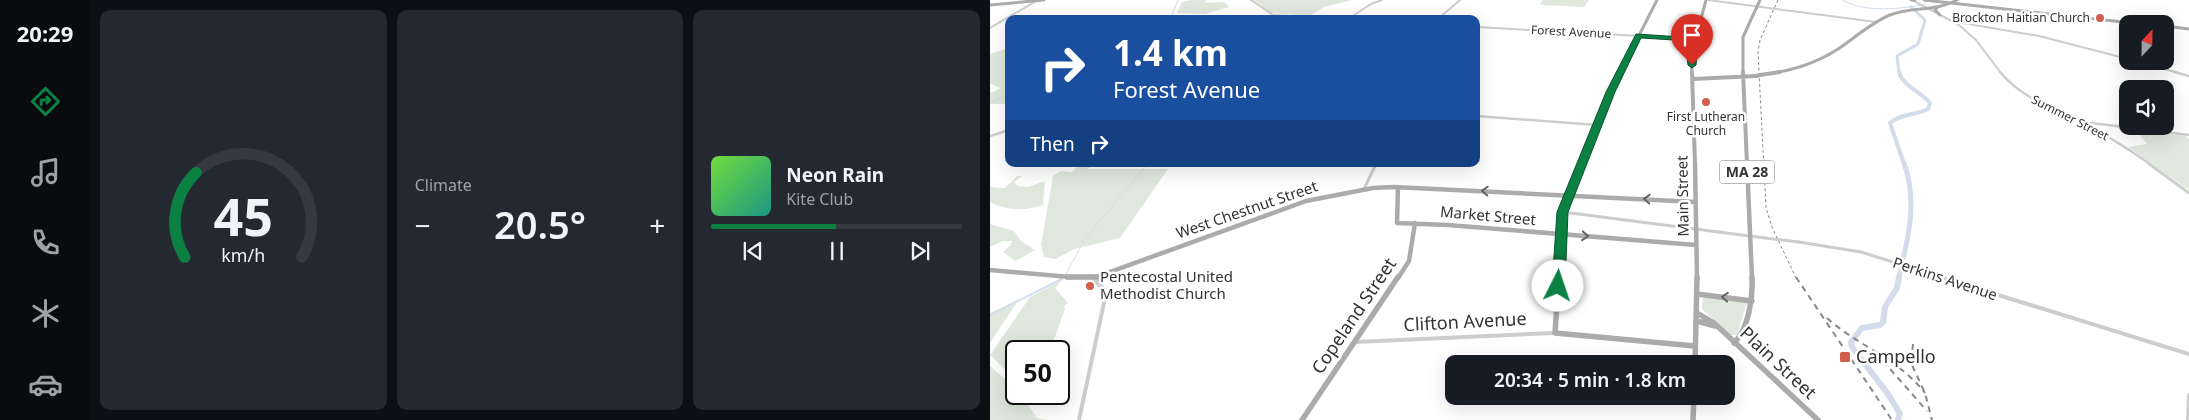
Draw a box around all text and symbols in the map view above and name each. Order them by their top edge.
place label: Brockton Haitian Church [1952,9,2090,26]
marker: Brockton Haitian Church [2094,12,2106,24]
pin [1671,14,1713,65]
north arrow [2119,15,2174,70]
map controls [2119,15,2174,135]
text: 20:29 [17,18,73,48]
street label: Forest Avenue [1530,21,1612,42]
icon: arrive [1678,21,1706,49]
text: 1.4 km [1113,29,1228,76]
icon: right [1030,35,1095,100]
text: Forest Avenue [1113,74,1260,104]
button: sound [2119,80,2174,135]
icon: directions [28,84,63,119]
street label: Summer Street [2029,91,2112,145]
marker: First Lutheran Church [1700,96,1712,108]
place label: First Lutheran Church [1667,108,1745,139]
icon: right [1085,130,1113,158]
text: Then [1030,131,1075,157]
icon: music [28,155,63,190]
street label: Main Street [1671,155,1693,237]
road number: MA 28 [1720,160,1774,183]
text: Neon Rain [786,162,884,188]
text: Climate [415,174,472,196]
street label: West Chestnut Street [1173,175,1321,243]
text: 45 [214,180,273,251]
one-way arrow [1480,186,1488,197]
text: Kite Club [786,188,853,210]
one-way arrow [1643,194,1651,205]
text: 20.5° [494,198,586,250]
street label: Market Street [1439,201,1537,229]
text: − [415,206,431,244]
text: + [649,206,665,244]
icon: phone [28,225,63,260]
one-way arrow [1582,230,1590,241]
icon: previous [739,237,767,265]
icon: pause [823,237,851,265]
icon: next [906,237,934,265]
text: km/h [221,243,265,267]
street label: Copeland Street [1305,252,1401,378]
street label: Perkins Avenue [1891,252,2000,304]
position arrow [1531,259,1583,311]
place label: Pentecostal United Methodist Church [1100,266,1233,303]
marker: Pentecostal United Methodist Church [1084,280,1096,292]
one-way arrow [1720,292,1728,303]
icon: climate [28,296,63,331]
street label: Clifton Avenue [1403,306,1527,336]
street label: Plain Street [1735,321,1822,404]
speed limit sign: 50 [1005,340,1070,405]
place label: Campello [1856,344,1936,368]
marker: Campello [1838,350,1852,364]
icon: car [28,367,63,402]
text: 20:34 · 5 min · 1.8 km [1494,367,1686,393]

